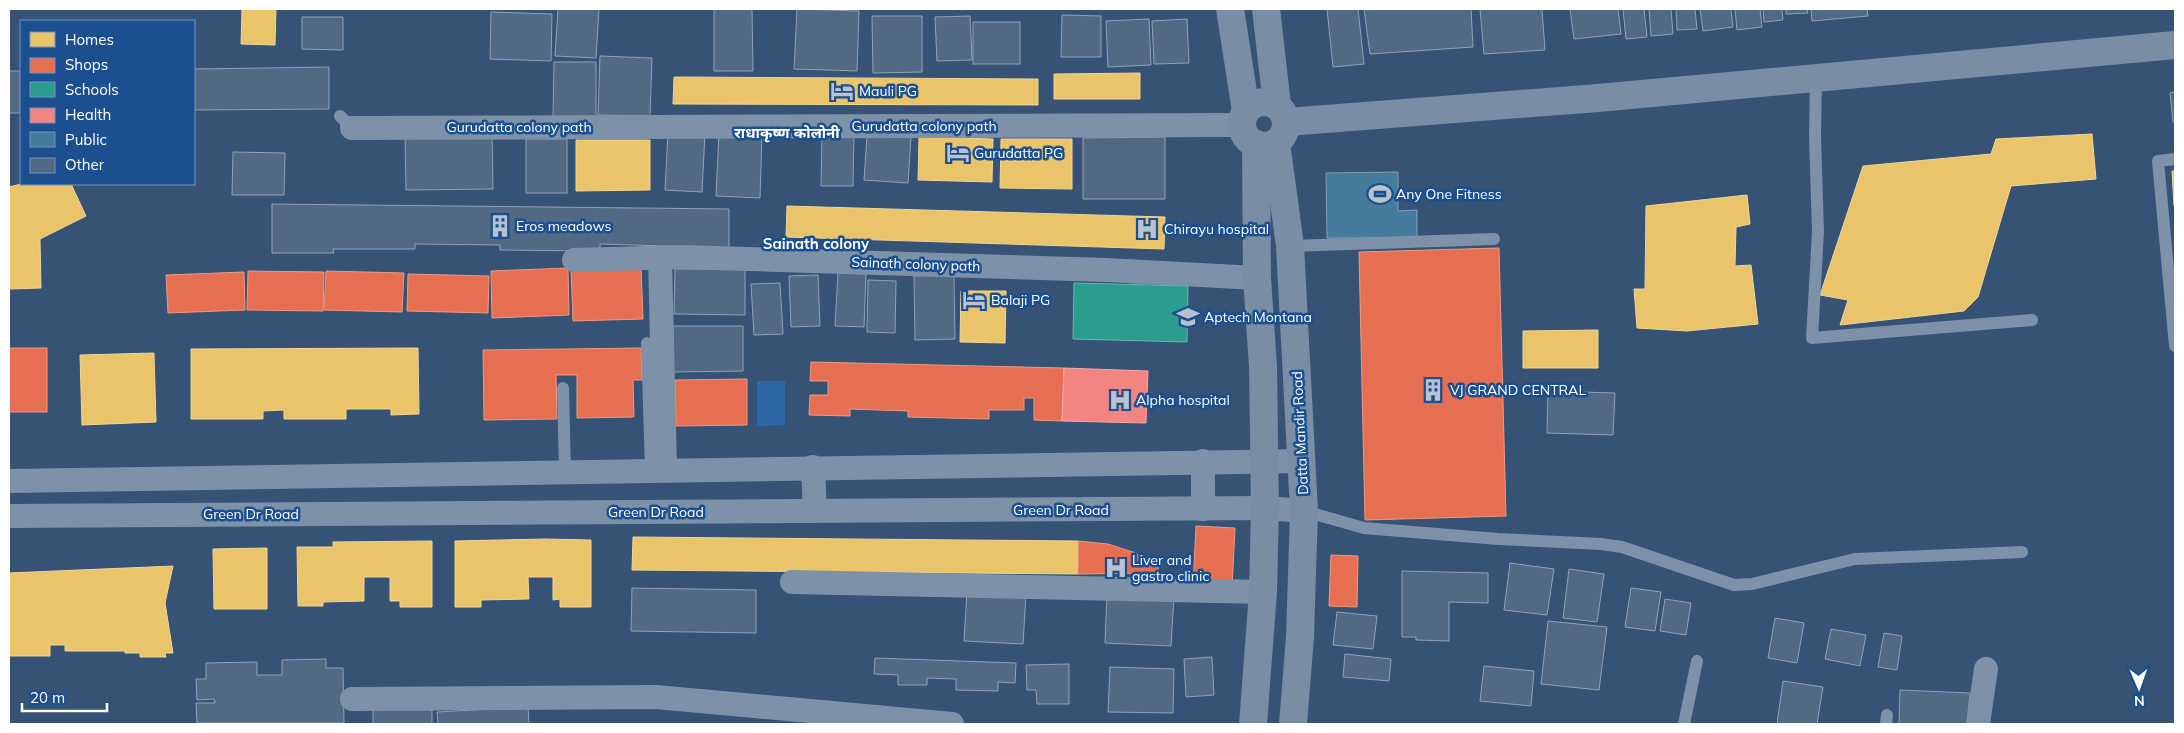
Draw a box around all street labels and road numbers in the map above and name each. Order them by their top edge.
street label: Gurudatta colony path [851,117,997,135]
street label: Gurudatta colony path [446,118,592,136]
street label: Sainath colony path [851,253,981,275]
street label: Datta Mandir Road [1288,371,1312,495]
street label: Green Dr Road [1013,501,1109,519]
street label: Green Dr Road [608,503,704,521]
street label: Green Dr Road [203,505,299,523]

